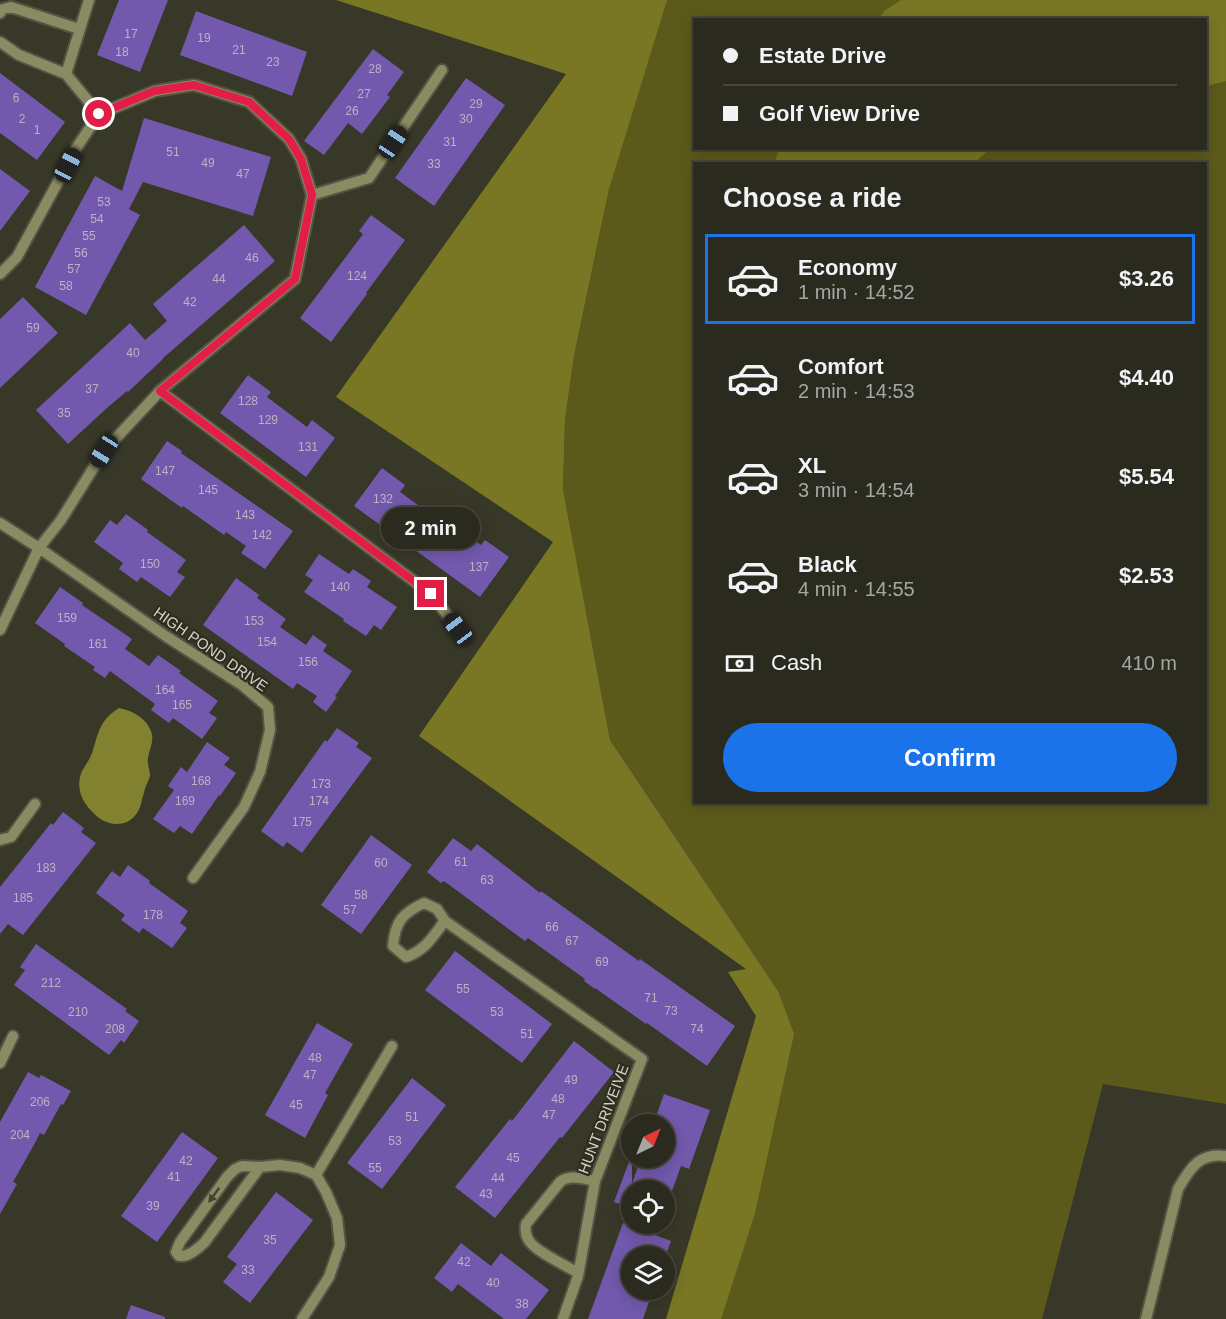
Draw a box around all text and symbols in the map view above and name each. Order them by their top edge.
house number: 17 [124,27,138,41]
house number: 19 [197,31,211,45]
house number: 21 [232,43,246,57]
text: Estate Drive [759,43,886,68]
house number: 18 [115,45,129,59]
house number: 23 [266,55,280,69]
house number: 28 [368,62,382,76]
house number: 27 [357,87,371,101]
house number: 6 [13,91,20,105]
house number: 29 [469,97,483,111]
route start [85,100,112,127]
text: Golf View Drive [759,101,920,126]
house number: 26 [345,104,359,118]
house number: 2 [19,112,26,126]
house number: 30 [459,112,473,126]
car [375,122,411,162]
house number: 1 [34,123,41,137]
house number: 31 [443,135,457,149]
car [52,145,84,185]
house number: 51 [166,145,180,159]
house number: 49 [201,156,215,170]
house number: 33 [427,157,441,171]
house number: 47 [236,167,250,181]
text: Choose a ride [723,183,902,213]
house number: 53 [97,195,111,209]
house number: 54 [90,212,104,226]
house number: 55 [82,229,96,243]
house number: 56 [74,246,88,260]
house number: 46 [245,251,259,265]
icon: car [726,252,780,306]
text: Economy [798,255,897,280]
house number: 57 [67,262,81,276]
text: $3.26 [1119,266,1174,291]
house number: 124 [347,269,367,283]
house number: 44 [212,272,226,286]
house number: 58 [59,279,73,293]
text: 1 min · 14:52 [798,281,915,303]
house number: 42 [183,295,197,309]
house number: 59 [26,321,40,335]
house number: 40 [126,346,140,360]
icon: car [726,351,780,405]
text: Comfort [798,354,884,379]
text: $4.40 [1119,365,1174,390]
text: 2 min · 14:53 [798,380,915,402]
house number: 37 [85,382,99,396]
house number: 128 [238,394,258,408]
house number: 35 [57,406,71,420]
house number: 129 [258,413,278,427]
car [87,431,121,471]
house number: 131 [298,440,318,454]
icon: car [726,450,780,504]
text: XL [798,453,826,478]
house number: 147 [155,464,175,478]
text: $5.54 [1119,464,1174,489]
text: 3 min · 14:54 [798,479,915,501]
house number: 145 [198,483,218,497]
house number: 132 [373,492,393,506]
callout: 2 min [382,507,480,549]
house number: 143 [235,508,255,522]
text: 2 min [404,517,457,539]
house number: 142 [252,528,272,542]
icon: car [726,549,780,603]
text: Black [798,552,857,577]
house number: 150 [140,557,160,571]
house number: 137 [469,560,489,574]
text: $2.53 [1119,563,1174,588]
text: 4 min · 14:55 [798,578,915,600]
house number: 140 [330,580,350,594]
route end [417,580,444,607]
street label: HIGH POND DRIVE [151,603,271,695]
car [440,609,476,649]
house number: 159 [57,611,77,625]
house number: 153 [244,614,264,628]
house number: 154 [257,635,277,649]
house number: 161 [88,637,108,651]
icon: cash [723,647,756,680]
text: Cash [771,650,822,675]
text: 410 m [1121,652,1177,674]
house number: 156 [298,655,318,669]
house number: 164 [155,683,175,697]
house number: 165 [172,698,192,712]
button: Confirm [723,723,1177,792]
house number: 168 [191,774,211,788]
house number: 173 [311,777,331,791]
house number: 169 [175,794,195,808]
house number: 174 [309,794,329,808]
house number: 175 [292,815,312,829]
house number: 61 [454,855,468,869]
house number: 60 [374,856,388,870]
house number: 183 [36,861,56,875]
house number: 63 [480,873,494,887]
house number: 58 [354,888,368,902]
house number: 185 [13,891,33,905]
house number: 57 [343,903,357,917]
house number: 178 [143,908,163,922]
house number: 66 [545,920,559,934]
house number: 67 [565,934,579,948]
house number: 69 [595,955,609,969]
house number: 212 [41,976,61,990]
house number: 55 [456,982,470,996]
house number: 71 [644,991,658,1005]
house number: 73 [664,1004,678,1018]
house number: 210 [68,1005,88,1019]
house number: 53 [490,1005,504,1019]
house number: 208 [105,1022,125,1036]
house number: 74 [690,1022,704,1036]
house number: 51 [520,1027,534,1041]
house number: 48 [308,1051,322,1065]
street label: HUNT DRIVEIVE [574,1062,632,1176]
house number: 47 [303,1068,317,1082]
house number: 49 [564,1073,578,1087]
house number: 48 [551,1092,565,1106]
house number: 206 [30,1095,50,1109]
house number: 45 [289,1098,303,1112]
house number: 47 [542,1108,556,1122]
house number: 51 [405,1110,419,1124]
north arrow [621,1114,675,1168]
map controls [621,1114,675,1300]
house number: 204 [10,1128,30,1142]
house number: 53 [388,1134,402,1148]
house number: 45 [506,1151,520,1165]
house number: 42 [179,1154,193,1168]
house number: 55 [368,1161,382,1175]
house number: 41 [167,1170,181,1184]
house number: 44 [491,1171,505,1185]
button: locate [621,1180,675,1234]
one-way arrow [208,1186,220,1202]
house number: 43 [479,1187,493,1201]
house number: 39 [146,1199,160,1213]
house number: 35 [263,1233,277,1247]
button: layers [621,1246,675,1300]
house number: 42 [457,1255,471,1269]
house number: 33 [241,1263,255,1277]
house number: 40 [486,1276,500,1290]
house number: 38 [515,1297,529,1311]

